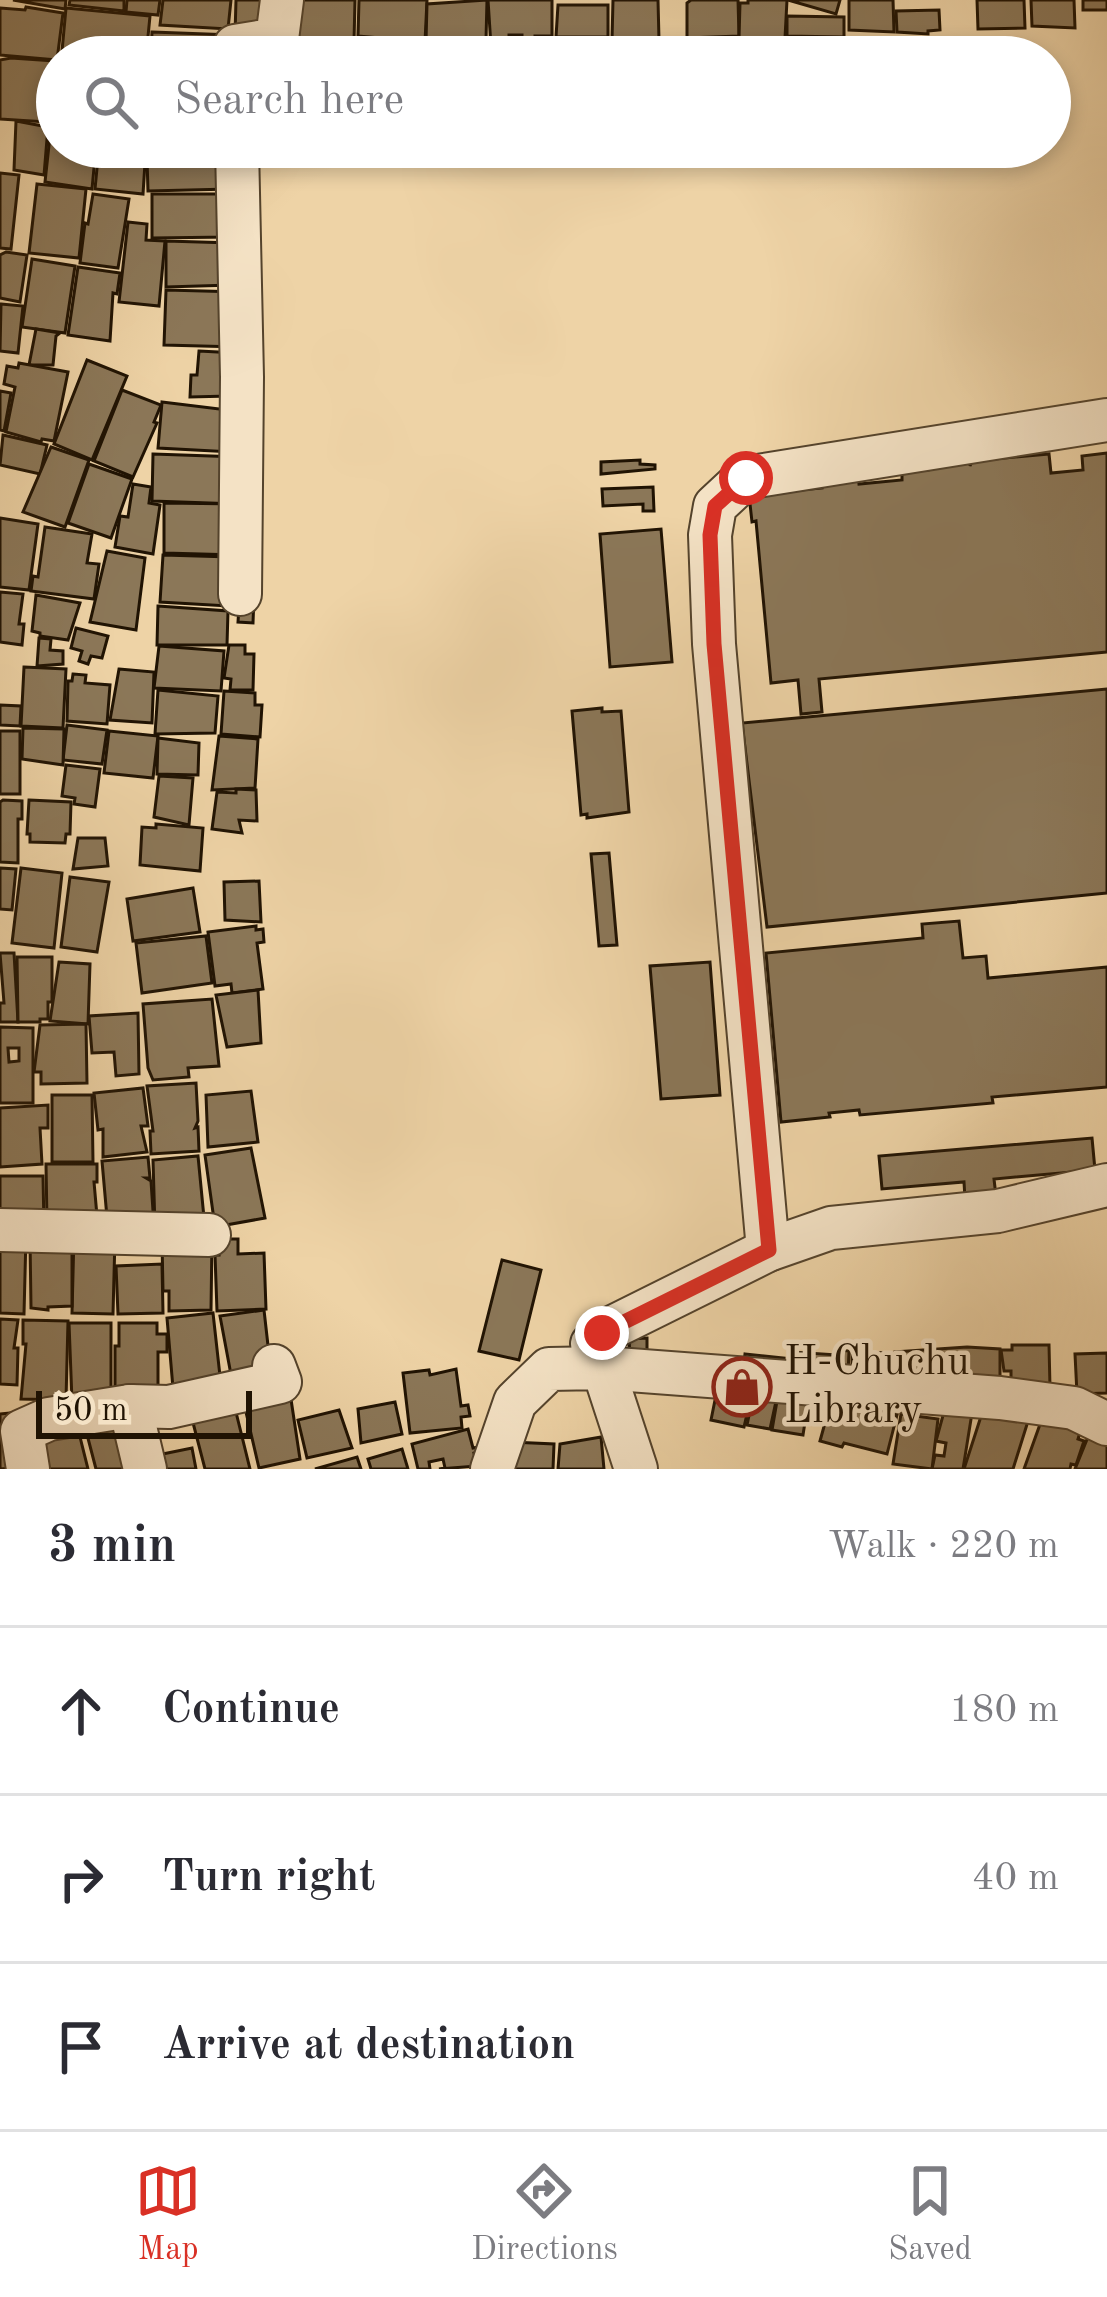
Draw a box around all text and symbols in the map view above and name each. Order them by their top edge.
search box [36,36,1071,168]
icon: search [78,69,144,135]
text: Search here [174,79,404,124]
route start [719,451,773,505]
route end [575,1306,629,1360]
place label: H-Chuchu Library [784,1342,970,1432]
shop icon: H-Chuchu Library [711,1356,773,1418]
scale bar [36,1385,252,1438]
text: 50 m [54,1395,128,1428]
text: 3 min [48,1522,176,1573]
text: Walk · 220 m [828,1527,1059,1566]
icon: ahead [48,1678,114,1744]
text: Continue [162,1688,340,1733]
text: 180 m [949,1691,1059,1730]
icon: right [48,1846,114,1912]
text: Turn right [162,1856,375,1901]
text: 40 m [972,1859,1059,1898]
icon: arrive [48,2014,114,2080]
text: Arrive at destination [162,2024,575,2069]
tab: Map [135,2158,201,2271]
tab: Directions [471,2158,618,2271]
tab: Saved [888,2158,972,2271]

